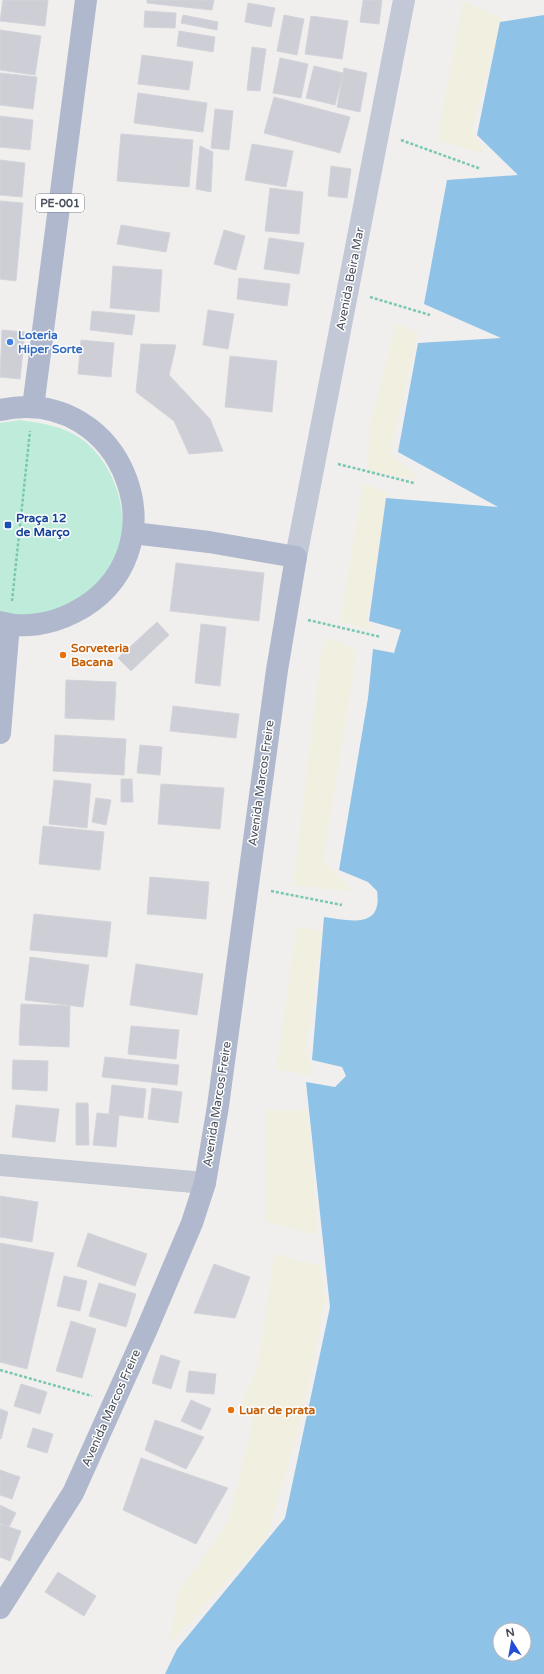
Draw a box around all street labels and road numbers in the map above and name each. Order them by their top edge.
road number: PE-001 [36,194,84,212]
street label: Avenida Beira Mar [333,226,367,332]
street label: Avenida Marcos Freire [245,719,277,847]
street label: Avenida Marcos Freire [200,1040,234,1168]
street label: Avenida Marcos Freire [79,1347,143,1469]

